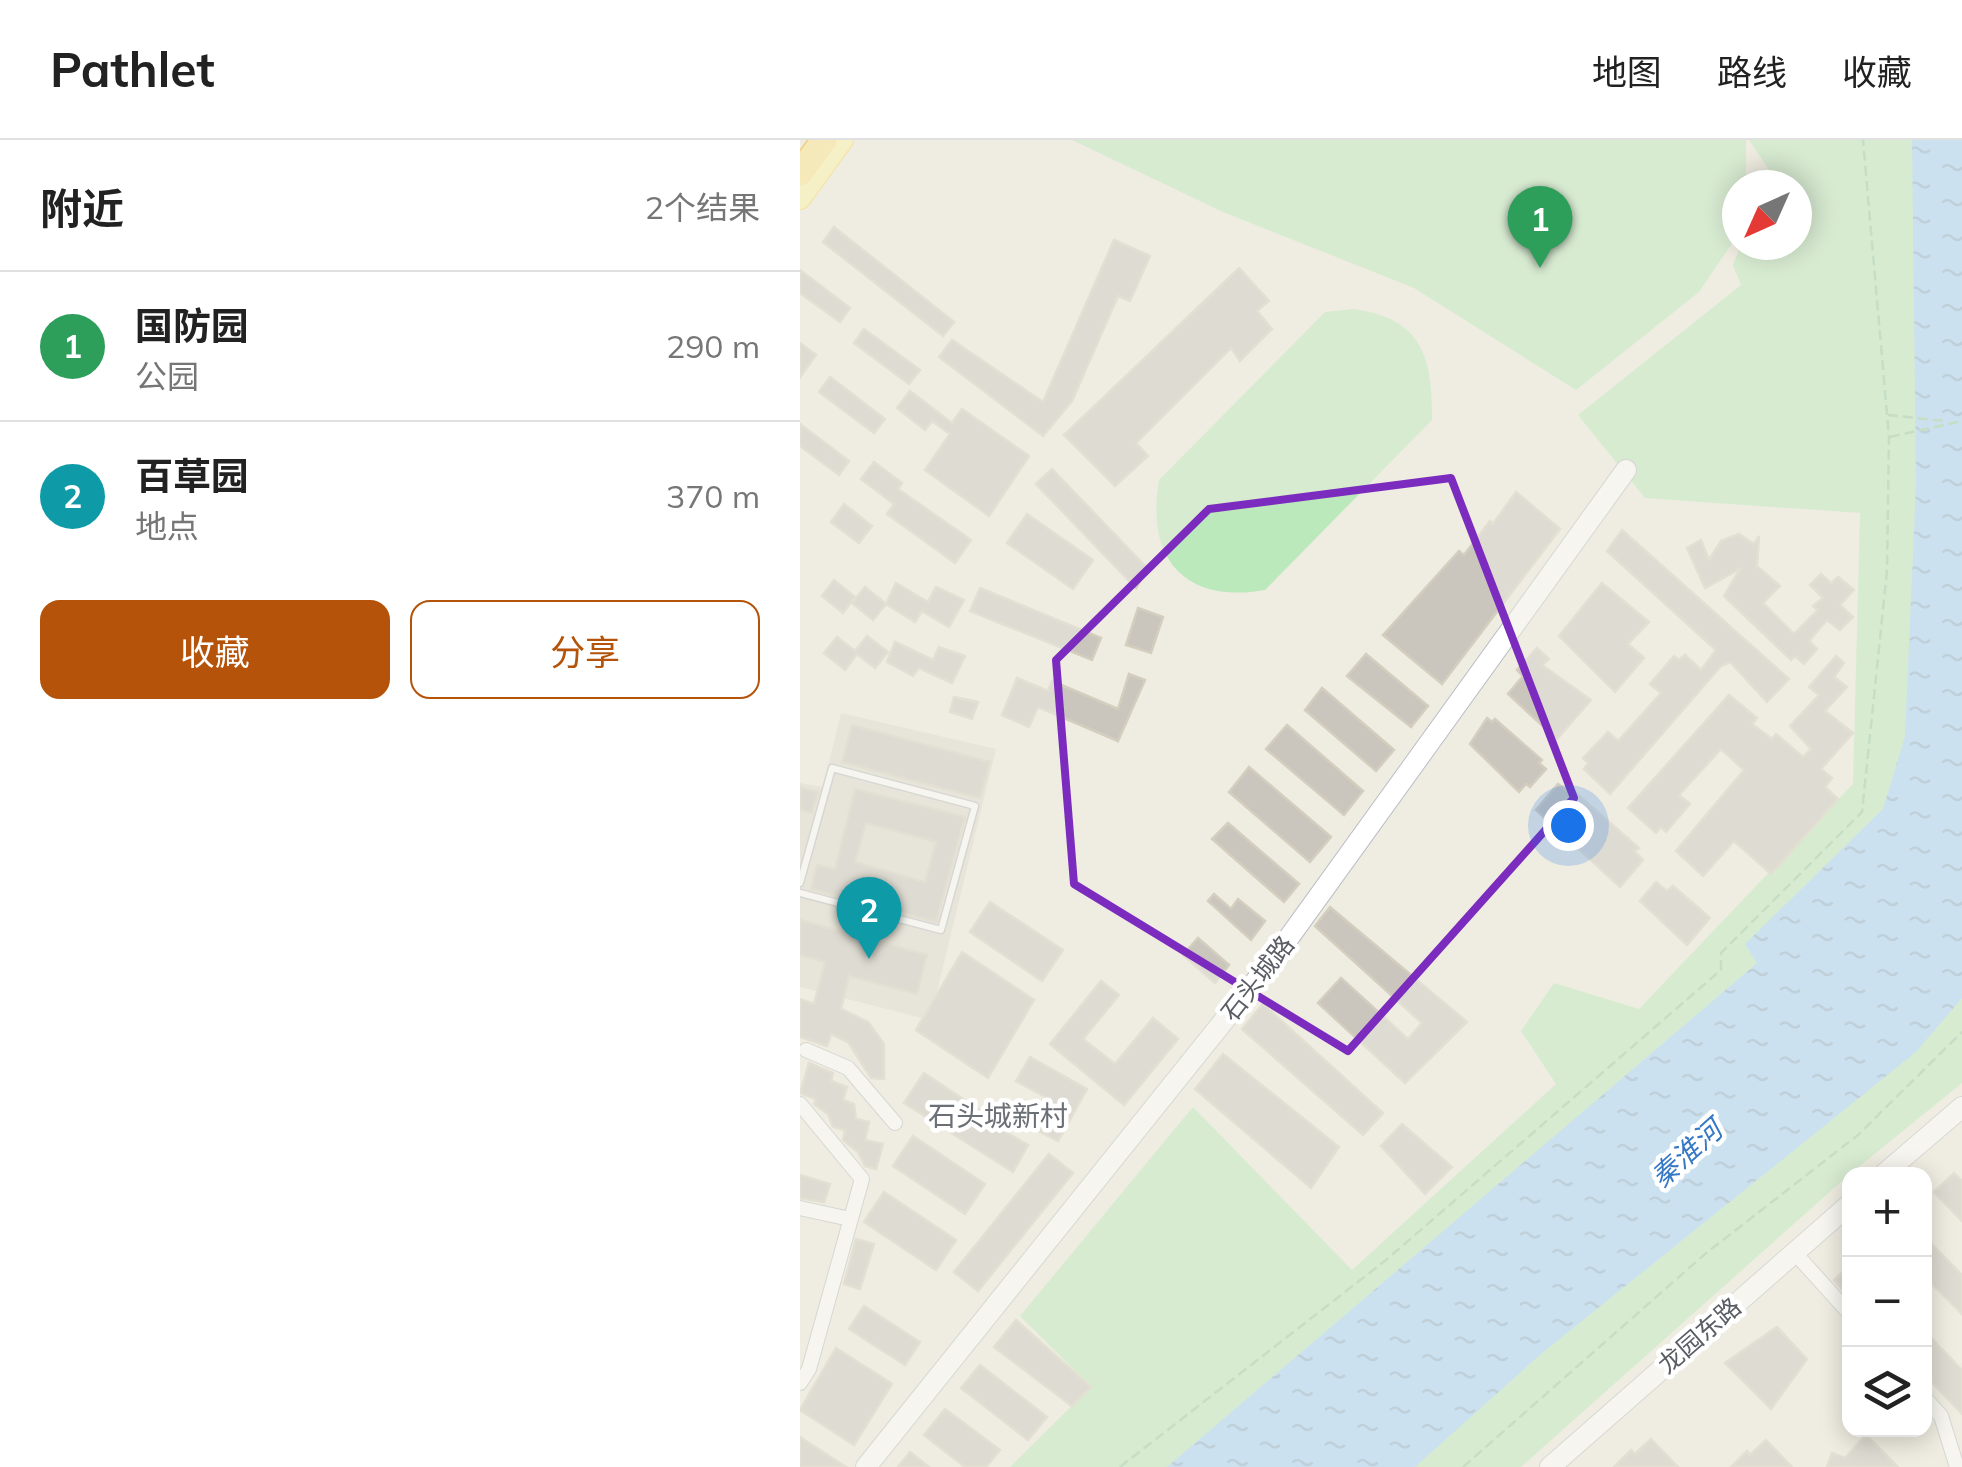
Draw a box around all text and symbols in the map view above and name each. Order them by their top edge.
text: Pathlet [50,39,215,99]
text: 地图 [1592,50,1662,94]
text: 路线 [1717,50,1787,94]
text: 收藏 [1842,50,1912,94]
north arrow [1722,170,1812,260]
text: 附近 [40,182,124,235]
pin: 1 [1508,186,1572,268]
text: 2个结果 [645,187,760,227]
text: 国防园 [135,302,249,350]
text: 1 [63,326,82,366]
text: 290 m [666,326,760,366]
text: 公园 [135,356,199,396]
text: 百草园 [135,452,249,500]
text: 2 [63,476,82,516]
text: 370 m [666,476,760,516]
text: 地点 [135,506,199,546]
button: 收藏 [40,600,390,699]
button: 分享 [410,600,760,699]
your location [1543,800,1594,851]
pin: 2 [836,876,902,959]
street label: 石头城路 [1214,929,1300,1027]
district label: 石头城新村 [928,1098,1068,1133]
water label: 秦淮河 [1643,1109,1733,1194]
map controls [1842,1167,1932,1437]
button: + [1842,1167,1932,1257]
button: − [1842,1257,1932,1347]
street label: 龙园东路 [1651,1290,1747,1380]
button: layers [1842,1347,1932,1437]

